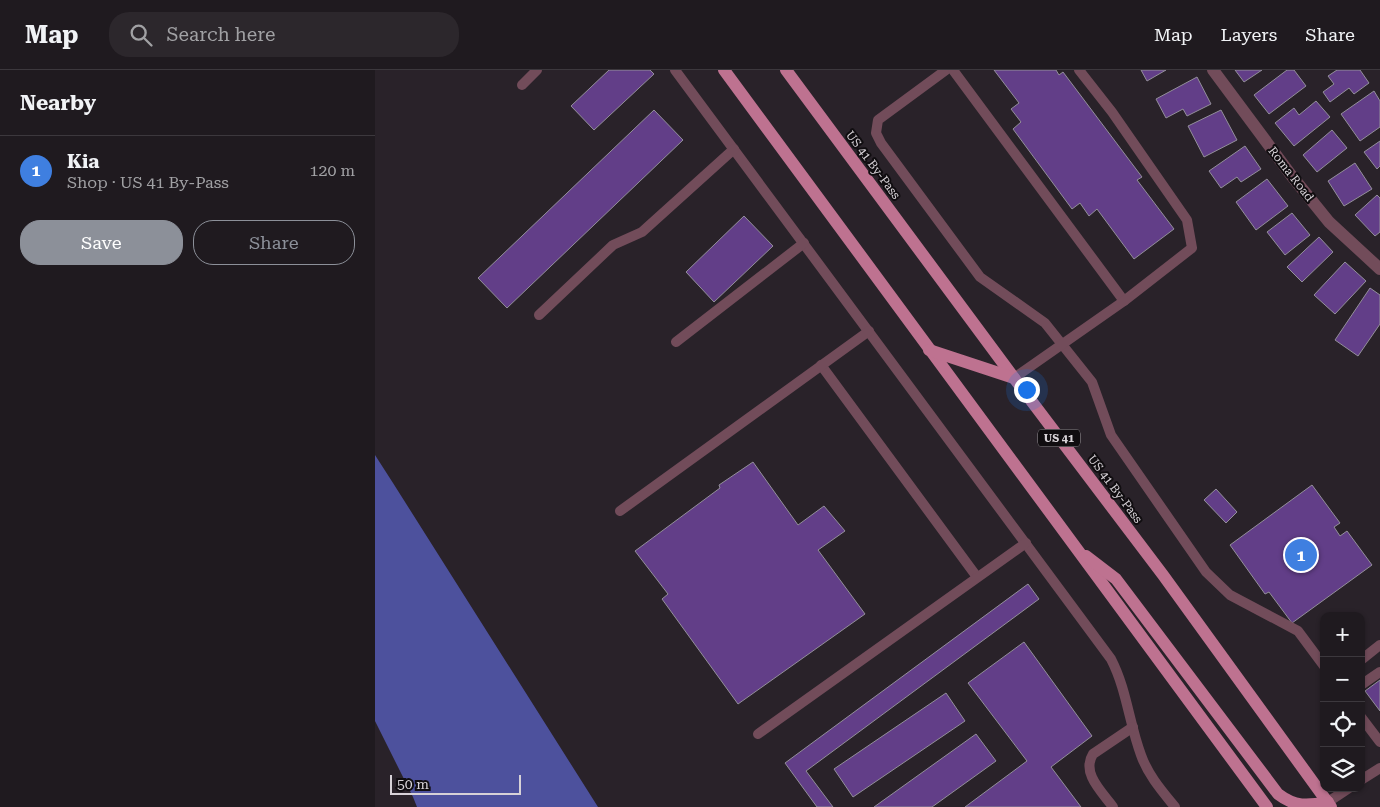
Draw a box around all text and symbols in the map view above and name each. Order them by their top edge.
search box [109,12,459,57]
text: Map [25,21,79,49]
icon: search [127,21,155,49]
text: Search here [167,23,275,46]
text: Map [1154,24,1193,45]
text: Layers [1221,24,1277,45]
text: Share [1305,24,1355,45]
text: Nearby [20,91,96,115]
street label: US 41 By-Pass [843,128,903,202]
street label: Roma Road [1265,144,1317,204]
text: Kia [67,150,99,173]
text: 1 [32,161,40,180]
text: 120 m [309,161,355,180]
text: Shop · US 41 By-Pass [67,173,229,192]
button: Save [20,220,183,265]
button: Share [193,220,355,265]
your location [1014,377,1040,403]
road number: US 41 [1038,429,1080,446]
street label: US 41 By-Pass [1085,452,1145,526]
pin: 1 [1285,536,1317,574]
map controls [1320,612,1365,792]
button: + [1320,612,1365,657]
button: − [1320,657,1365,702]
button: locate [1320,702,1365,747]
button: layers [1320,747,1365,792]
scale bar [390,772,521,795]
text: 50 m [397,776,429,792]

